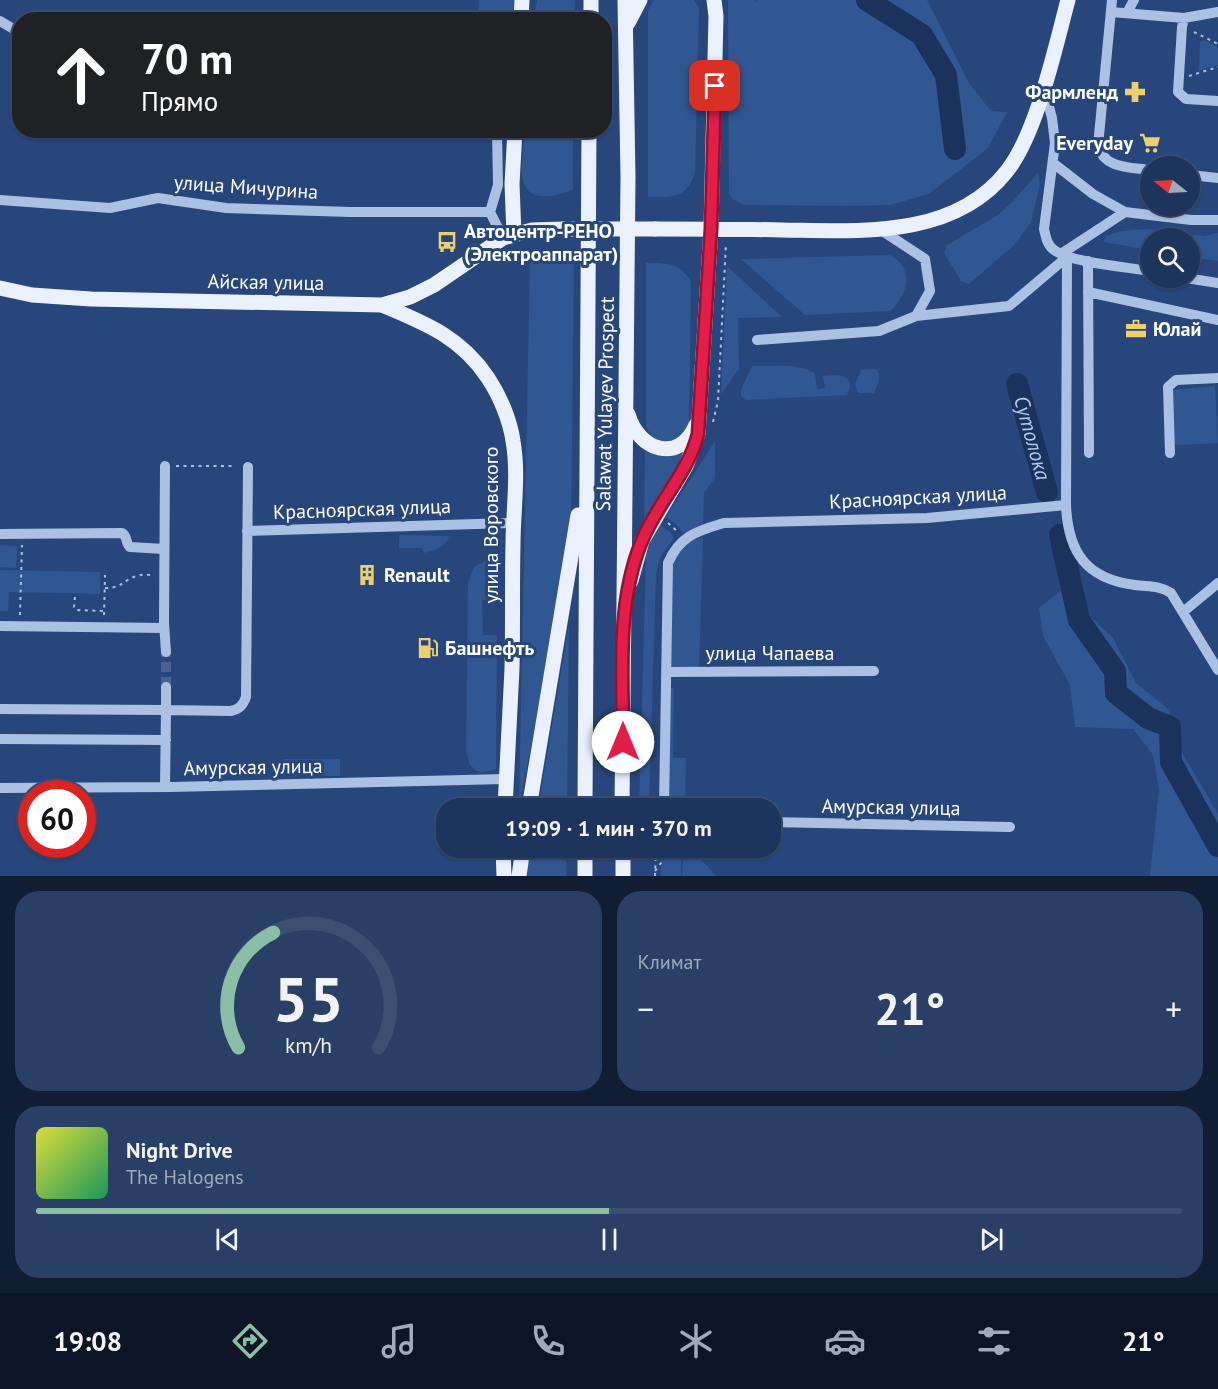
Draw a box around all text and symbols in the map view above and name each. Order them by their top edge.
text: 70 m [141,31,233,86]
icon: ahead [42,36,120,114]
pin [689,60,740,111]
icon: arrive [698,69,731,102]
place label: Фармленд [1025,79,1119,105]
pharmacy icon: Фармленд [1123,80,1147,104]
text: Прямо [141,84,218,118]
place label: Everyday [1056,130,1133,156]
supermarket icon: Everyday [1138,131,1162,155]
north arrow [1140,156,1200,216]
map controls [1140,156,1200,288]
street label: улица Мичурина [173,169,319,205]
place label: Автоцентр-РЕНО (Электроаппарат) [464,218,618,267]
button: search [1140,228,1200,288]
bus stop icon: Автоцентр-РЕНО (Электроаппарат) [435,230,459,254]
street label: Айская улица [207,268,325,296]
street label: Salawat Yulayev Prospect [590,296,620,512]
place label: Юлай [1153,316,1201,342]
office icon: Юлай [1124,317,1148,341]
water label: Сутолока [1008,393,1057,484]
street label: улица Воровского [478,446,504,604]
street label: Красноярская улица [828,479,1008,515]
street label: Красноярская улица [273,493,451,525]
place label: Renault [384,562,450,588]
building icon: Renault [355,563,379,587]
place label: Башнефть [445,635,534,661]
fuel station icon: Башнефть [416,636,440,660]
street label: улица Чапаева [706,640,834,666]
position arrow [591,710,655,774]
street label: Амурская улица [183,753,323,781]
speed limit sign: 60 [18,780,96,858]
street label: Амурская улица [821,793,961,821]
text: 19:09 · 1 мин · 370 m [505,814,712,842]
text: Климат [638,949,701,975]
text: 55 [273,958,344,1039]
text: 21° [874,979,945,1037]
text: − [638,987,654,1030]
text: + [1165,987,1182,1030]
text: km/h [285,1031,332,1059]
text: Night Drive [126,1136,233,1164]
text: The Halogens [126,1164,244,1190]
icon: previous [211,1223,244,1256]
icon: pause [593,1223,626,1256]
icon: next [975,1223,1008,1256]
icon: directions [229,1320,271,1362]
icon: music [378,1320,420,1362]
icon: phone [527,1320,569,1362]
icon: climate [675,1320,717,1362]
icon: car [824,1320,866,1362]
icon: filters [973,1320,1015,1362]
text: 19:08 [53,1324,122,1358]
text: 21° [1122,1324,1164,1358]

